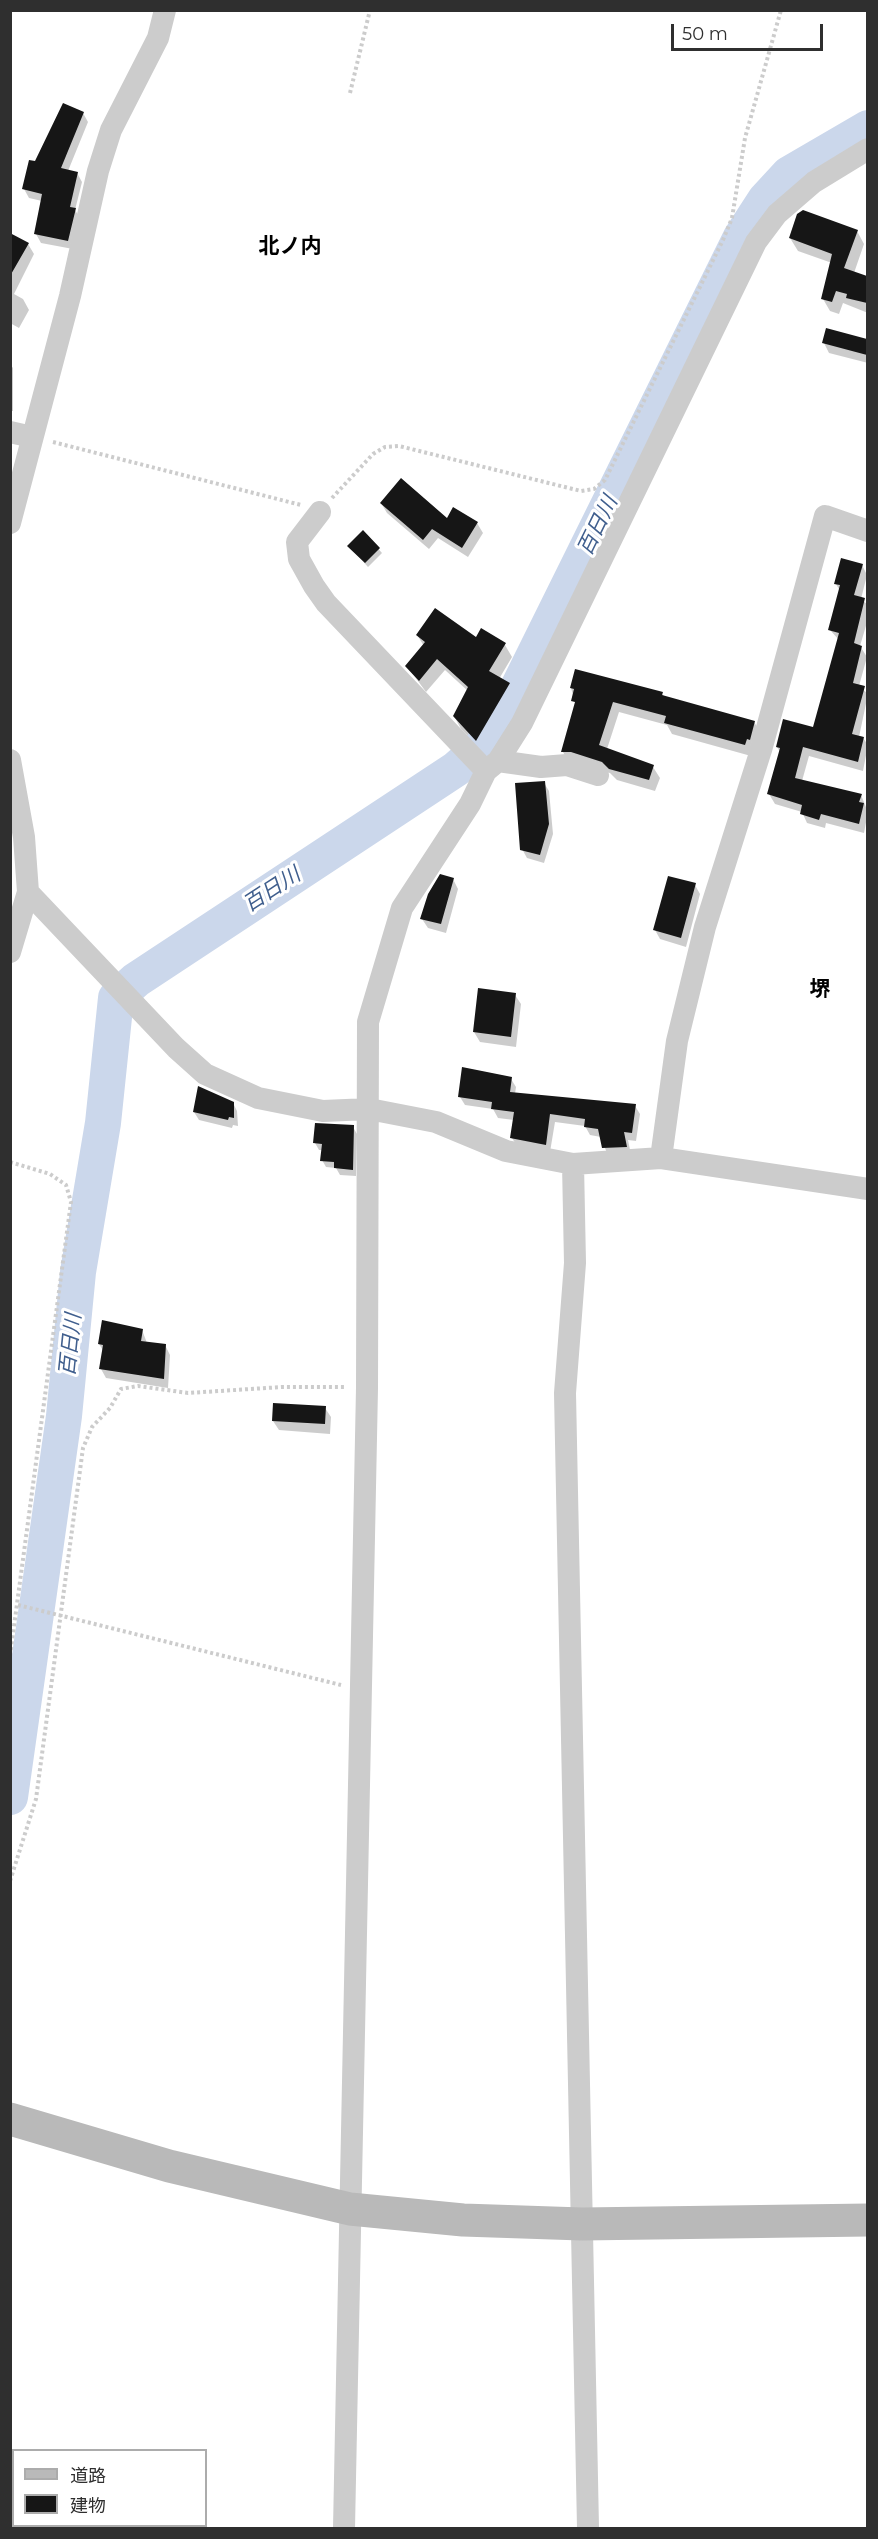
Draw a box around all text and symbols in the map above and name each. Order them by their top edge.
scale bar [674,12,826,50]
text: 50 m [682,23,728,45]
district label: 北ノ内 [259,234,321,260]
water label: 百日川 [573,492,623,560]
water label: 百日川 [239,862,305,918]
district label: 堺 [810,977,830,1003]
water label: 百日川 [55,1312,87,1378]
legend [12,2449,207,2527]
text: 道路 [70,2465,106,2487]
text: 建物 [70,2495,106,2517]

